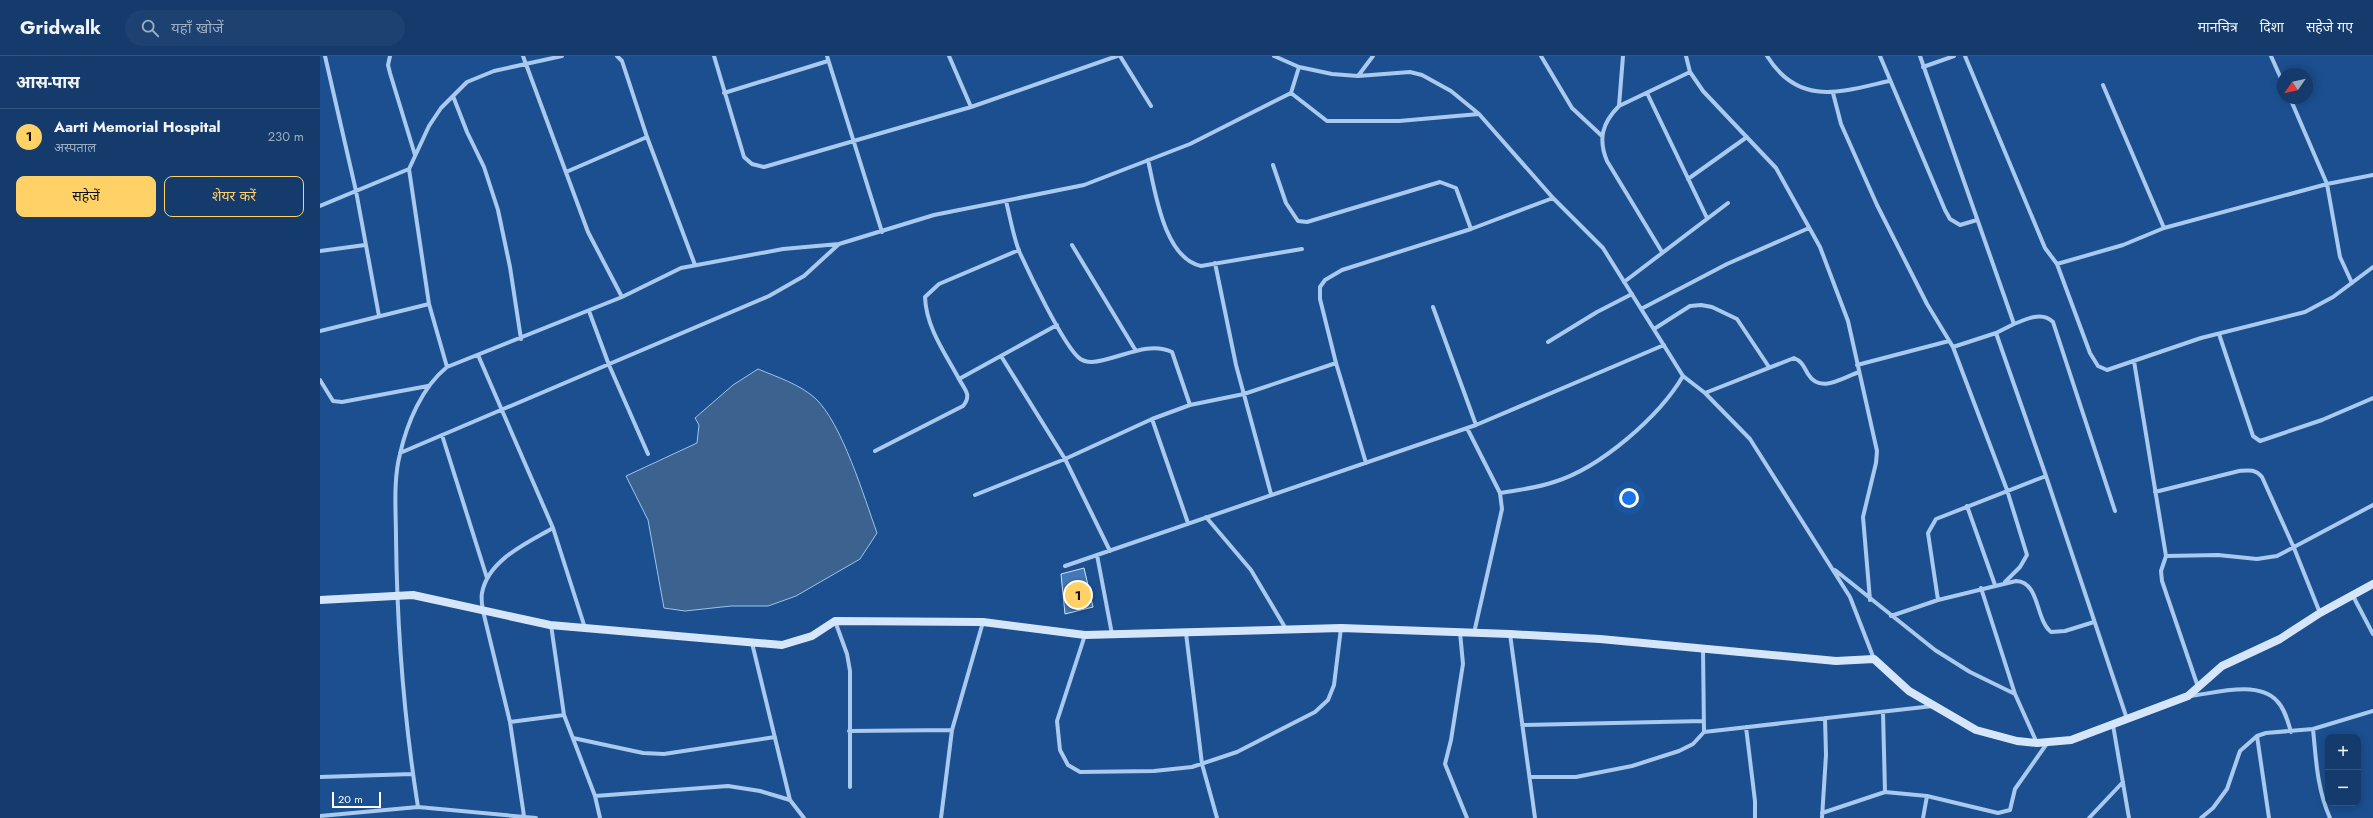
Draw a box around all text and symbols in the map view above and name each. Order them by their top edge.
search box [125,10,405,46]
text: Gridwalk [20,14,101,41]
icon: search [139,17,161,39]
text: यहाँ खोजें [171,17,223,39]
text: मानचित्र [2198,17,2238,37]
text: दिशा [2260,17,2284,37]
text: सहेजे गए [2306,17,2353,37]
north arrow [2277,68,2313,104]
text: आस-पास [16,70,80,94]
text: Aarti Memorial Hospital [54,116,221,138]
text: 1 [26,127,32,146]
text: 230 m [268,127,304,146]
text: अस्पताल [54,138,96,157]
button: सहेजें [16,176,156,217]
button: शेयर करें [164,176,304,217]
your location [1619,488,1639,508]
pin: 1 [1065,580,1091,610]
map controls [2325,734,2361,806]
button: + [2325,734,2361,770]
button: − [2325,770,2361,806]
scale bar [332,790,381,809]
text: 20 m [338,791,363,807]

